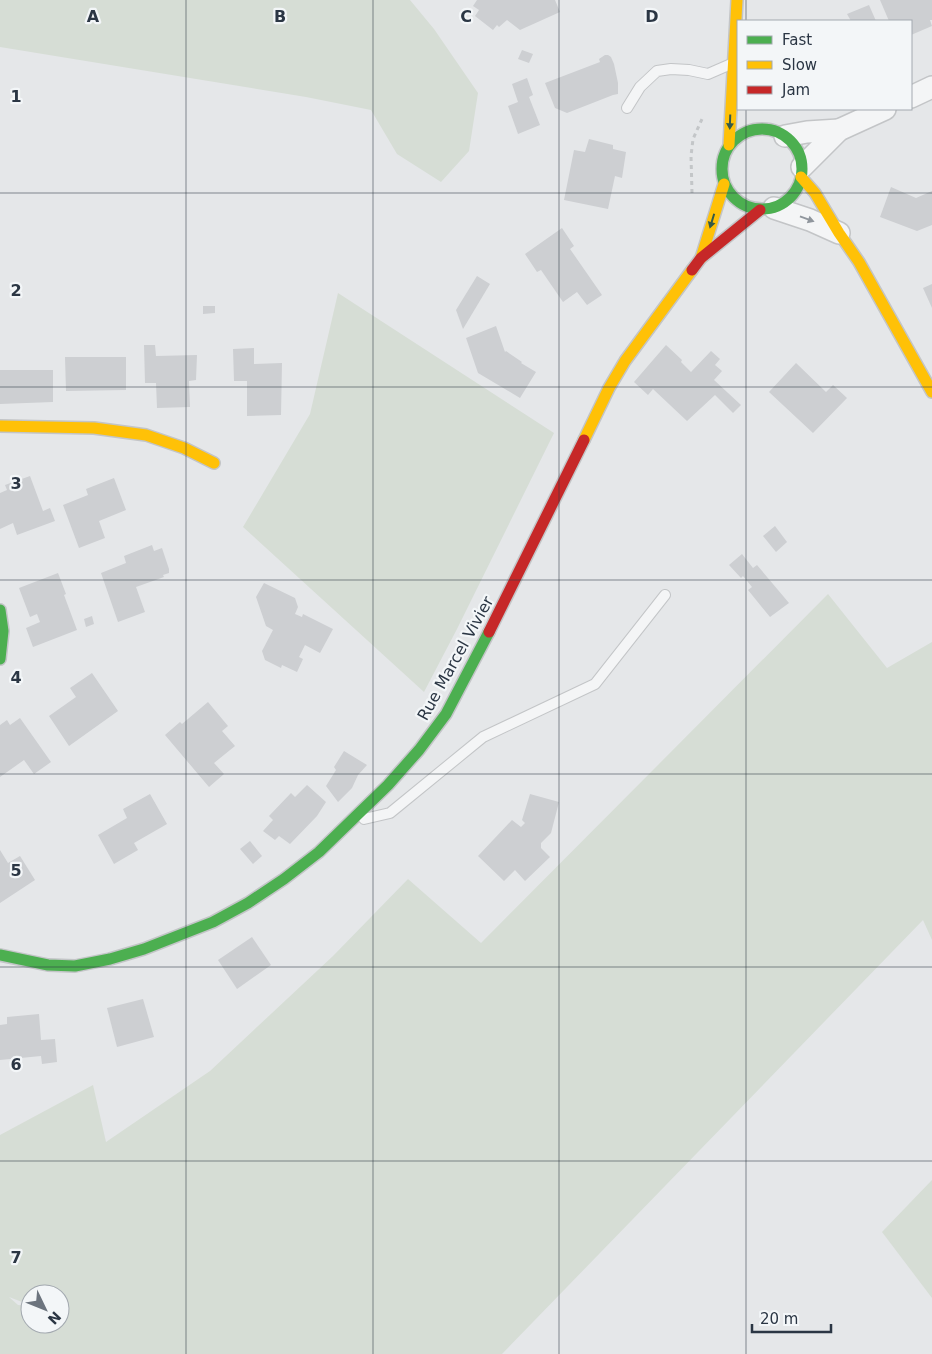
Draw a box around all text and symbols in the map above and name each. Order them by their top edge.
text: A [87,7,100,26]
text: B [274,7,286,26]
text: C [460,7,472,26]
text: D [645,7,659,26]
legend [737,20,912,110]
text: Fast [782,31,812,49]
text: Slow [782,56,817,74]
text: Jam [781,81,810,99]
text: 1 [10,87,22,106]
one-way arrow [725,114,733,130]
one-way arrow [708,213,716,228]
one-way arrow [800,215,815,223]
text: 2 [10,281,22,300]
text: 3 [10,474,22,493]
street label: Rue Marcel Vivier [413,593,498,724]
text: 4 [10,668,22,687]
text: 5 [10,861,22,880]
text: 6 [10,1055,22,1074]
text: 7 [10,1248,22,1267]
north arrow [20,1284,70,1334]
scale bar [752,1302,831,1334]
text: N [45,1308,64,1328]
text: 20 m [760,1310,798,1328]

